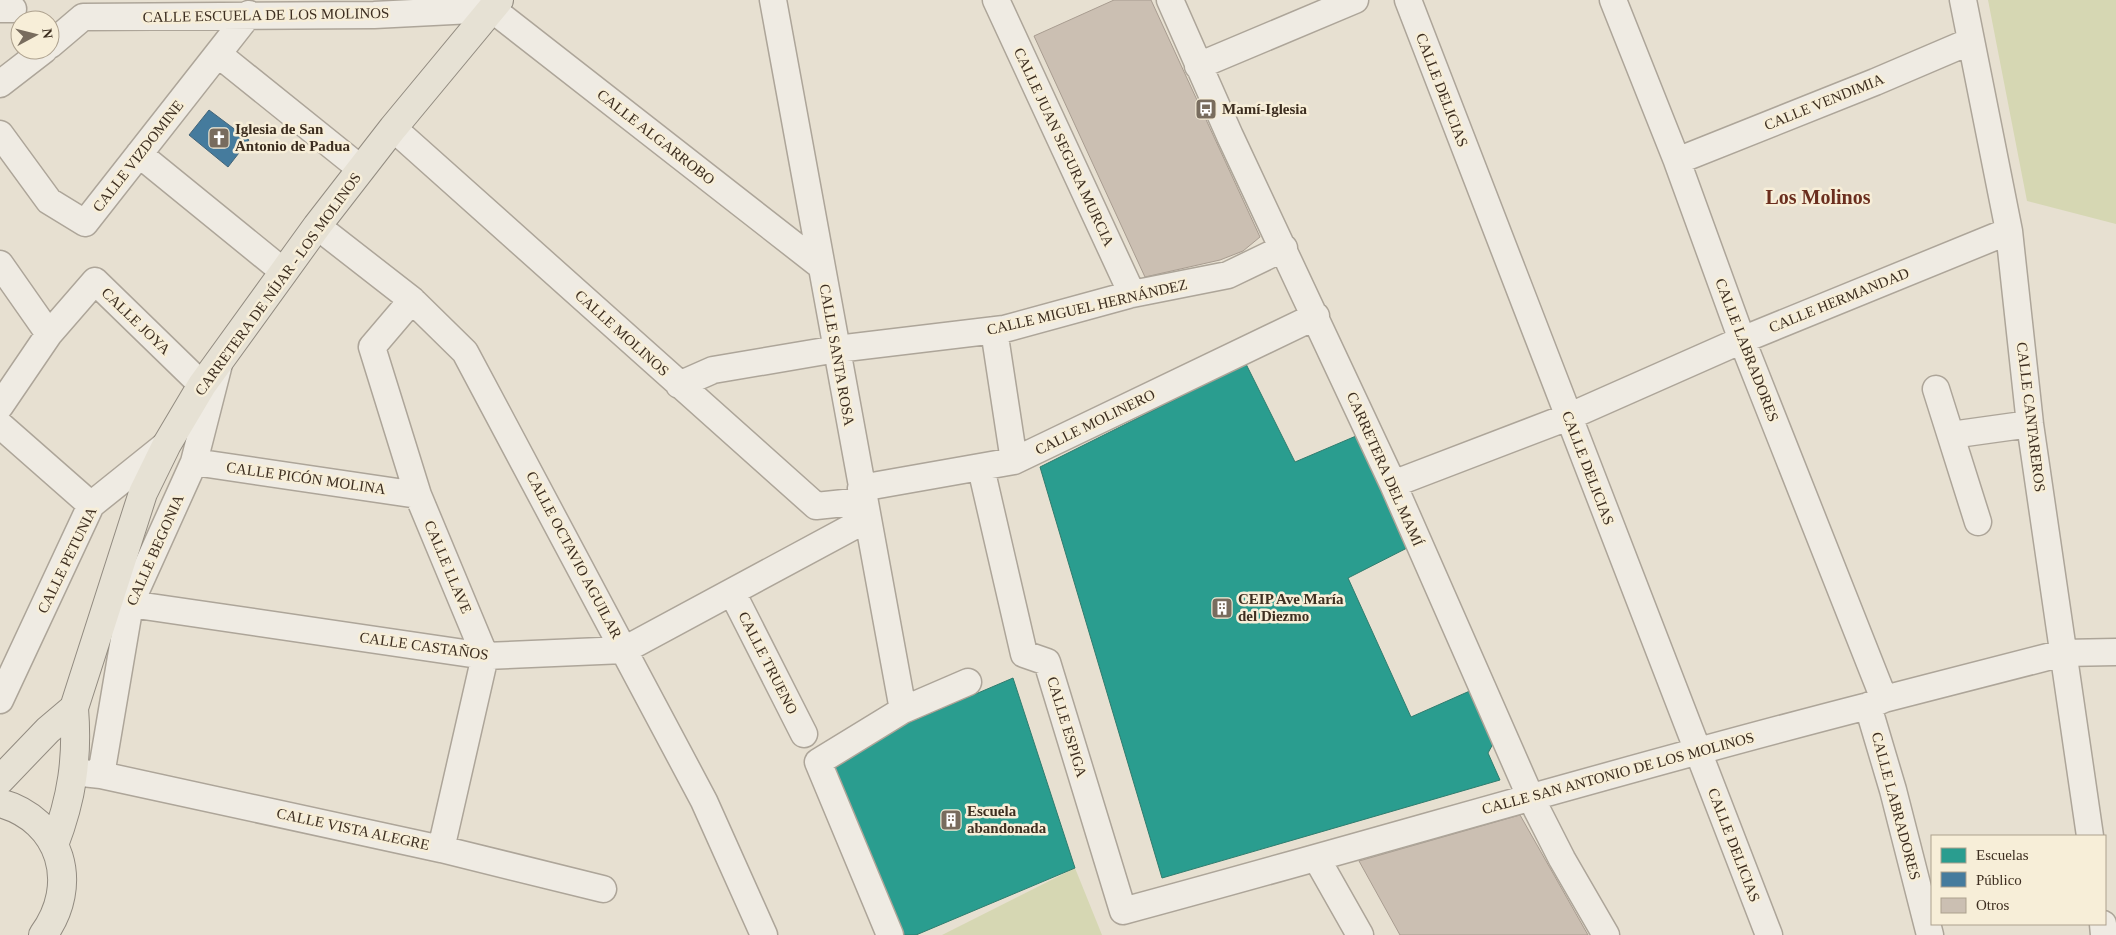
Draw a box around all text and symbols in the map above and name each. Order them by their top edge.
street label: CALLE ESCUELA DE LOS MOLINOS [143,5,389,25]
north arrow [10,10,60,60]
text: N [39,28,55,39]
street label: CALLE DELICIAS [1413,31,1471,149]
street label: CALLE JUAN SEGURA MURCIA [1011,45,1117,249]
street label: CALLE VENDIMIA [1762,71,1886,133]
street label: CALLE ALGARROBO [594,86,718,188]
street label: CALLE VIZDOMINE [90,97,186,215]
bus stop icon: Mamí-Iglesia [1194,97,1218,121]
place label: Mamí-Iglesia [1222,101,1307,117]
place label: Iglesia de San Antonio de Padua [235,121,351,154]
church icon: Iglesia de San Antonio de Padua [207,126,231,150]
street label: CARRETERA DE NÍJAR - LOS MOLINOS [192,170,364,398]
district label: Los Molinos [1765,186,1871,208]
street label: CALLE HERMANDAD [1767,265,1911,335]
street label: CALLE MIGUEL HERNÁNDEZ [985,276,1189,338]
street label: CALLE LABRADORES [1712,276,1782,424]
street label: CALLE SANTA ROSA [817,283,857,427]
street label: CALLE JOYA [99,284,174,358]
street label: CALLE MOLINOS [572,287,672,379]
street label: CALLE CANTAREROS [2014,341,2048,493]
street label: CALLE MOLINERO [1033,386,1158,458]
street label: CARRETERA DEL MAMÍ [1344,389,1426,549]
street label: CALLE DELICIAS [1559,409,1617,527]
street label: CALLE PICÓN MOLINA [225,459,387,497]
street label: CALLE OCTAVIO AGUILAR [523,469,625,641]
street label: CALLE BEGONIA [123,492,187,608]
street label: CALLE PETUNIA [34,504,100,616]
street label: CALLE LLAVE [421,518,475,616]
place label: CEIP Ave María del Diezmo [1238,591,1344,624]
building icon: CEIP Ave María del Diezmo [1210,596,1234,620]
street label: CALLE TRUENO [735,609,801,717]
street label: CALLE CASTAÑOS [358,629,490,663]
street label: CALLE ESPIGA [1044,675,1090,780]
street label: CALLE SAN ANTONIO DE LOS MOLINOS [1480,729,1756,817]
street label: CALLE LABRADORES [1869,730,1923,882]
street label: CALLE DELICIAS [1705,786,1763,904]
place label: Escuela abandonada [967,803,1047,836]
street label: CALLE VISTA ALEGRE [275,805,431,853]
building icon: Escuela abandonada [939,808,963,832]
legend [1931,835,2106,925]
text: Escuelas [1976,847,2029,863]
text: Público [1976,872,2022,888]
text: Otros [1976,897,2009,913]

